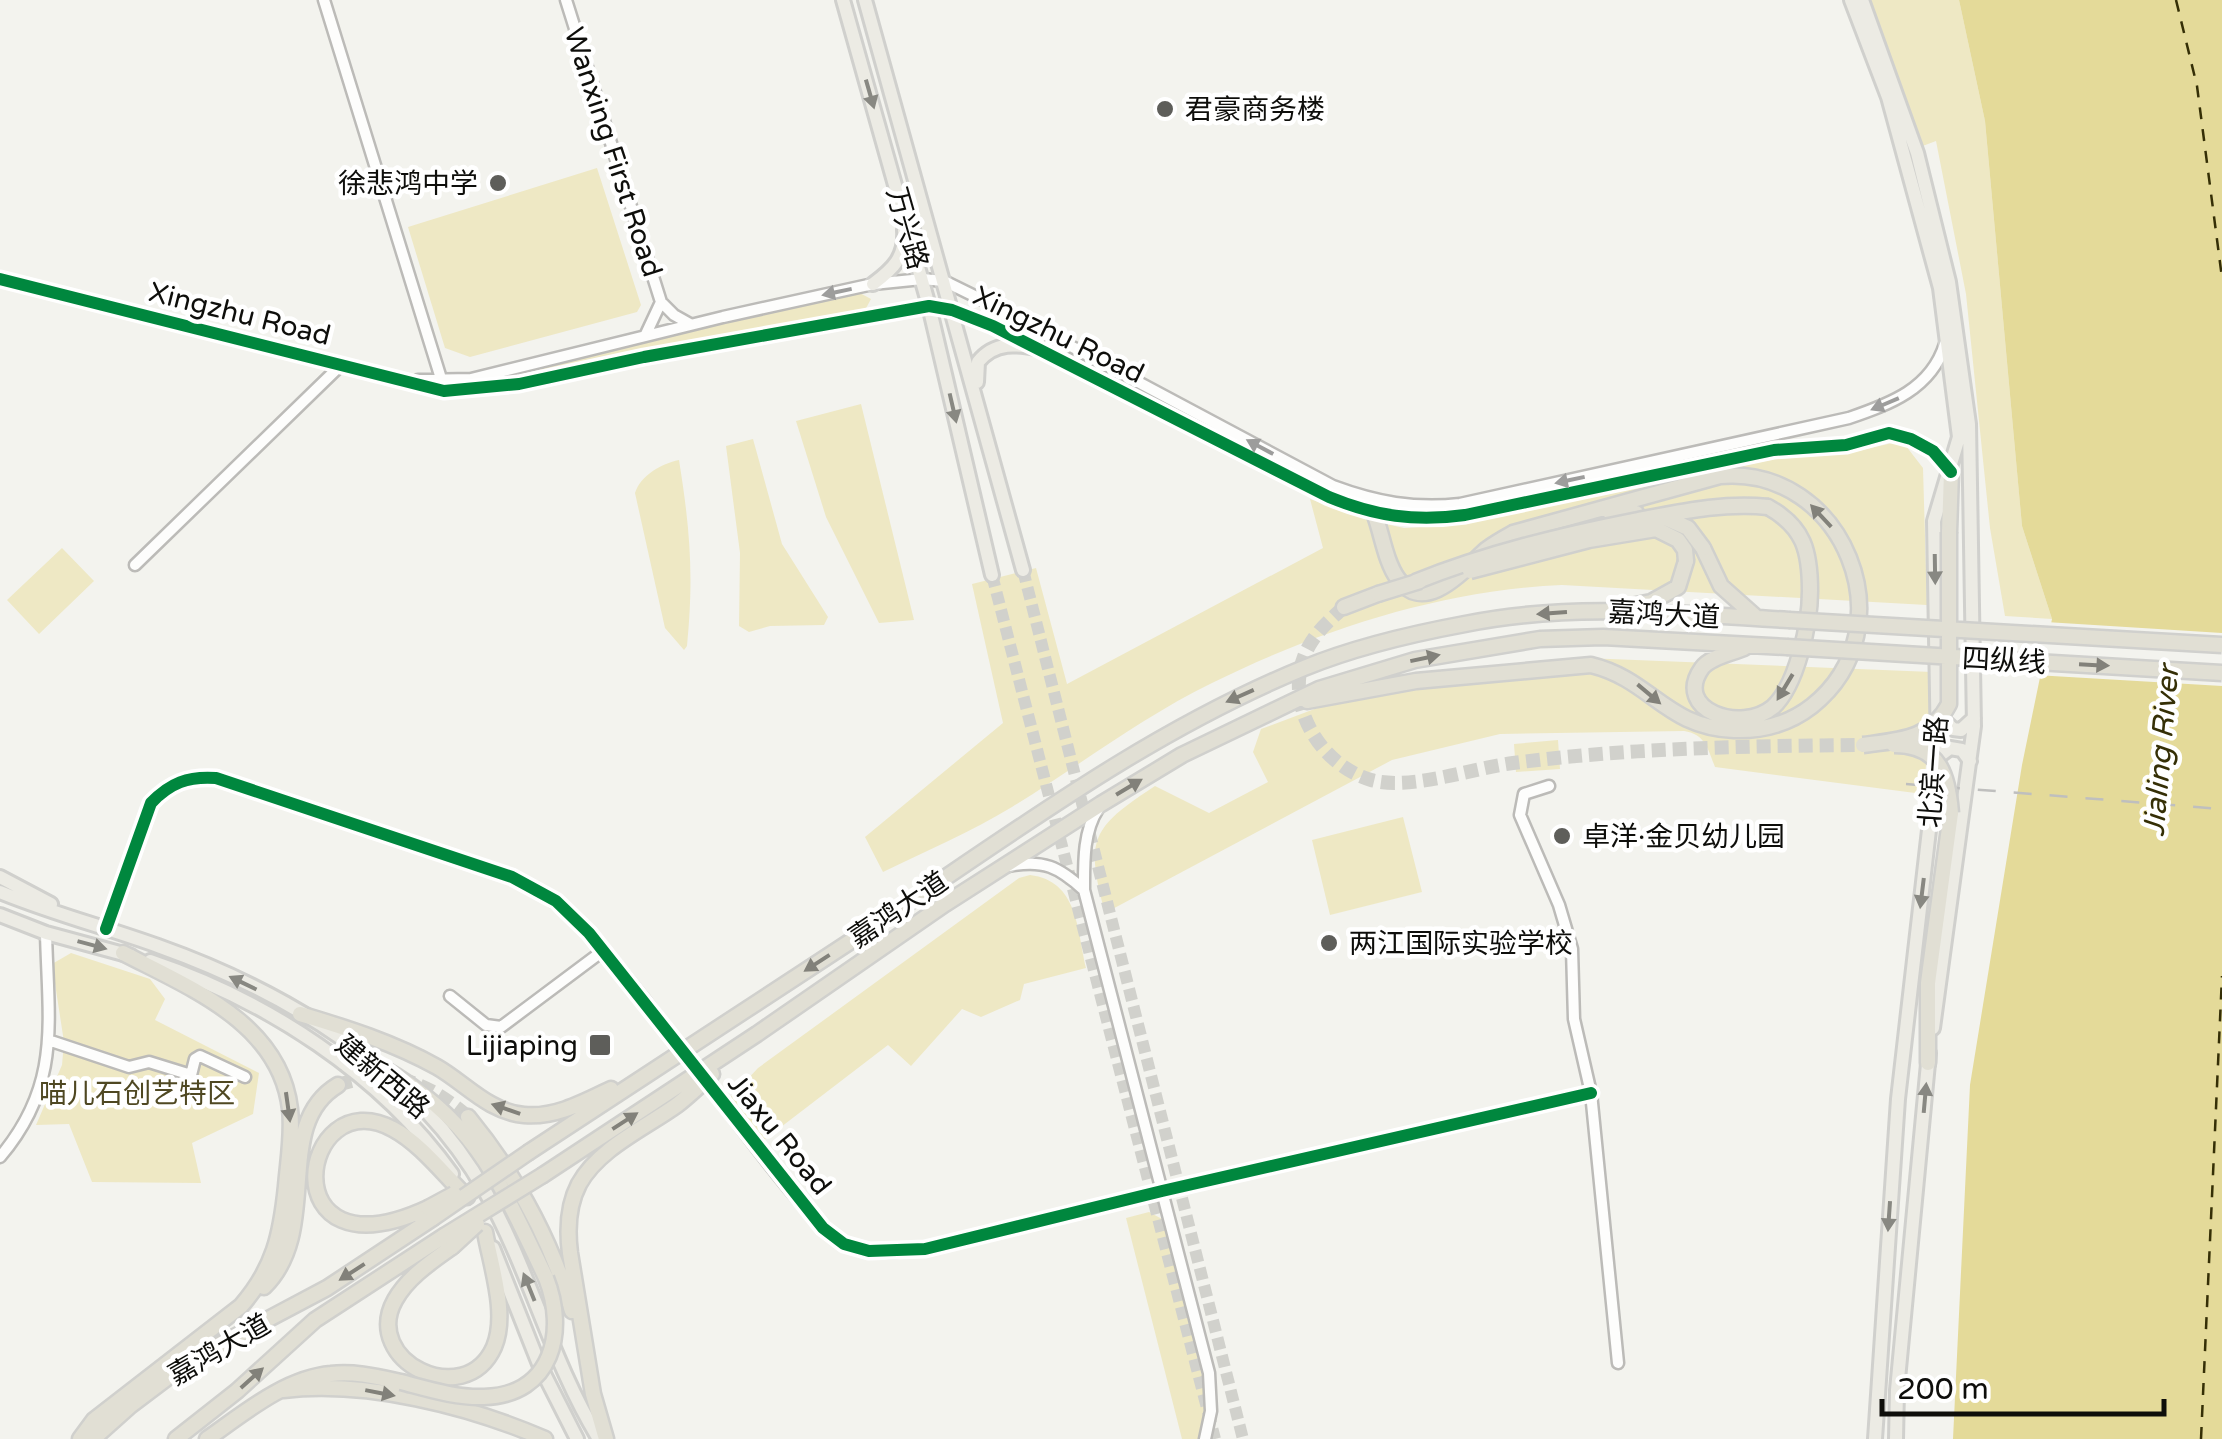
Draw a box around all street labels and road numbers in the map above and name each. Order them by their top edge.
street label: Wanxing First Road [557,23,669,281]
street label: 万兴路 [879,183,935,273]
street label: Xingzhu Road [145,275,334,353]
street label: Xingzhu Road [967,279,1150,391]
street label: 嘉鸿大道 [1607,595,1721,635]
street label: 四纵线 [1961,642,2047,680]
street label: 北滨一路 [1913,715,1955,829]
street label: 嘉鸿大道 [843,864,954,955]
street label: 建新西路 [329,1028,436,1126]
street label: Jiaxu Road [720,1067,838,1202]
street label: 嘉鸿大道 [162,1307,277,1393]

